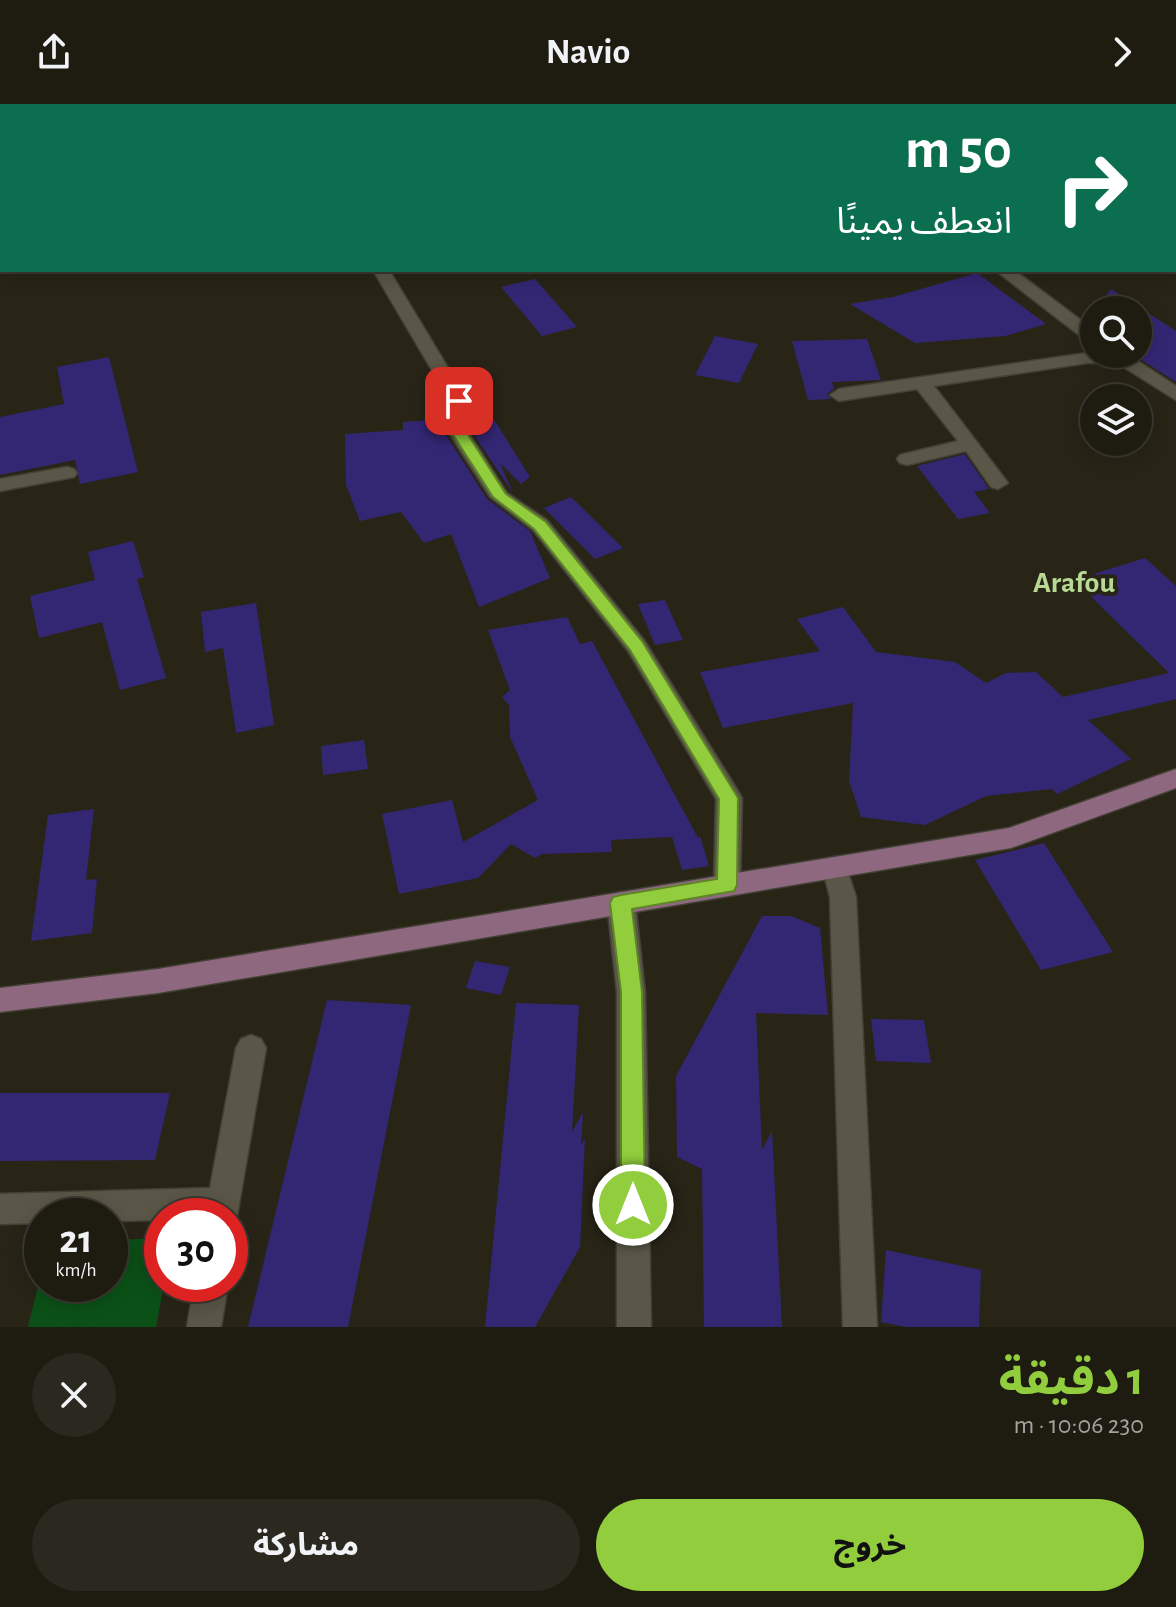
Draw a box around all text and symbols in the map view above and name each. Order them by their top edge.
icon: share [32,30,76,74]
icon: forward [1100,30,1144,74]
text: Navio [546,34,630,70]
text: 50 m [905,122,1012,178]
icon: right [1040,136,1144,240]
text: انعطف يمينًا [836,204,1012,240]
map controls [1080,296,1152,456]
button: search [1080,296,1152,368]
pin [425,367,493,435]
icon: arrive [437,379,481,423]
button: layers [1080,384,1152,456]
district label: Arafou [1033,568,1115,598]
position arrow [591,1163,675,1247]
speed limit sign: 30 [144,1198,248,1302]
text: 21 [59,1220,93,1260]
text: km/h [55,1260,97,1280]
button: close [32,1353,116,1437]
text: 1 دقيقة [999,1356,1144,1404]
text: 230 m · 10:06 [1014,1412,1144,1438]
button: مشاركة [32,1499,580,1591]
button: خروج [596,1499,1144,1591]

